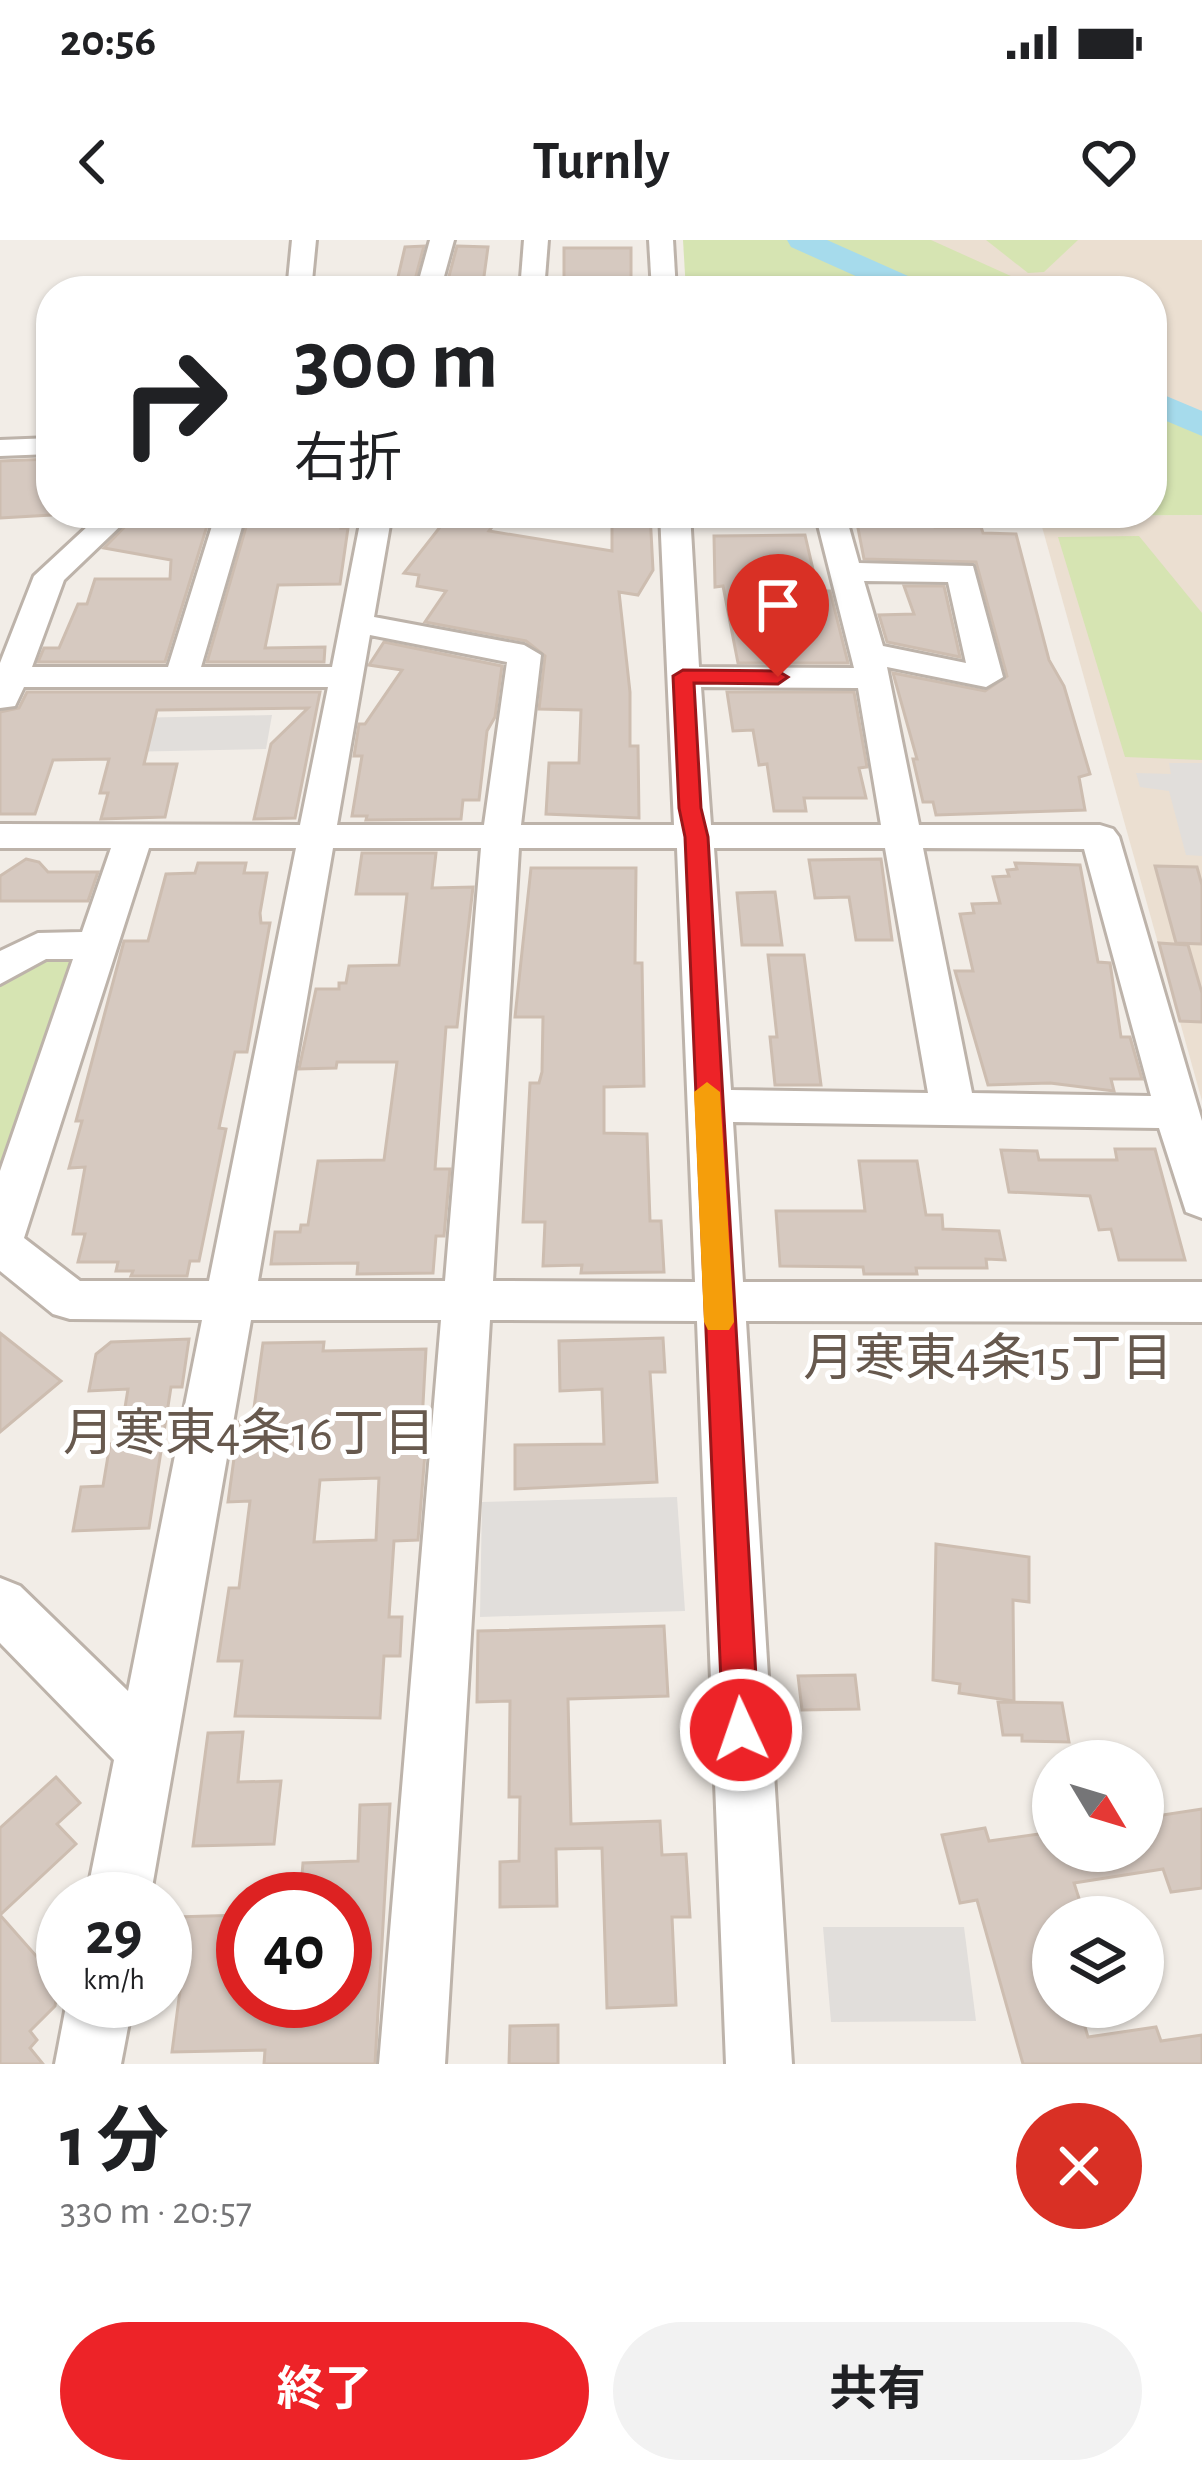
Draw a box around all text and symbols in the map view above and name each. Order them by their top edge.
text: 20:56 [60,19,156,64]
icon: back [60,129,126,195]
icon: heart [1076,129,1142,195]
text: Turnly [532,135,670,189]
text: 300 m [294,320,498,404]
icon: right [96,324,252,480]
text: 右折 [294,433,402,487]
pin [727,554,829,677]
icon: arrive [745,572,811,638]
district label: 月寒東4条15丁目 [803,1332,1173,1385]
district label: 月寒東4条16丁目 [63,1407,435,1460]
position arrow [678,1667,804,1793]
north arrow [1032,1740,1164,1872]
map controls [1032,1740,1164,2028]
speed limit sign: 40 [216,1872,372,2028]
button: layers [1032,1896,1164,2028]
text: 29 [85,1905,143,1965]
text: km/h [83,1965,145,1995]
button: close [1016,2103,1142,2229]
text: 1 分 [60,2107,169,2179]
text: 330 m · 20:57 [60,2192,252,2231]
button: 終了 [60,2322,589,2460]
button: 共有 [613,2322,1142,2460]

